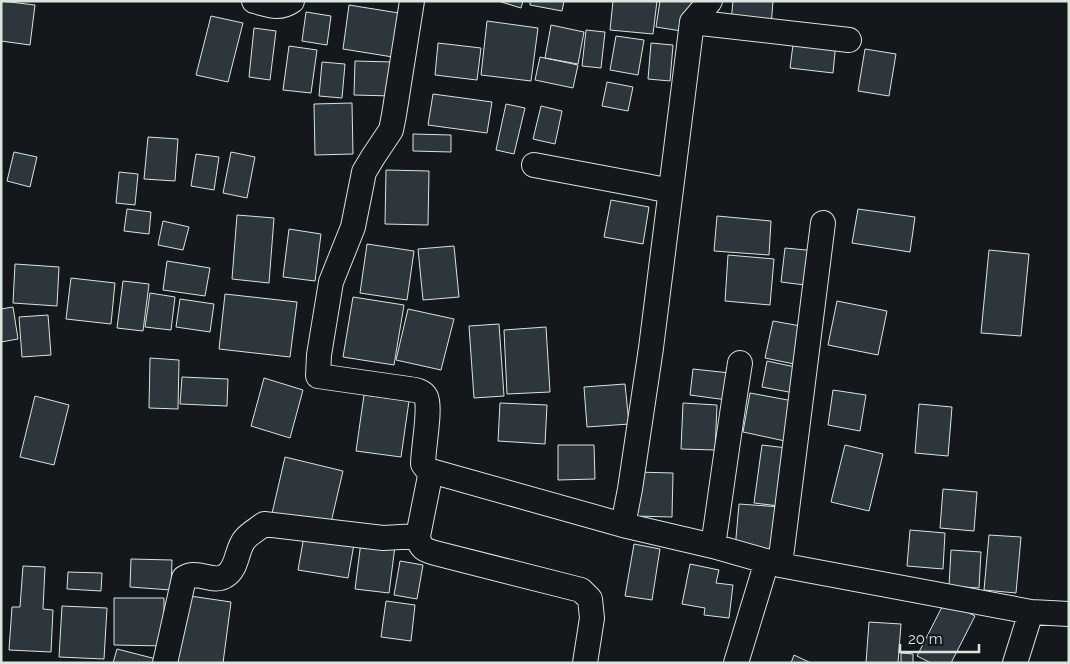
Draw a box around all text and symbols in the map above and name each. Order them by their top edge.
scale bar [900,622,979,654]
text: 20 m [908,630,943,648]

